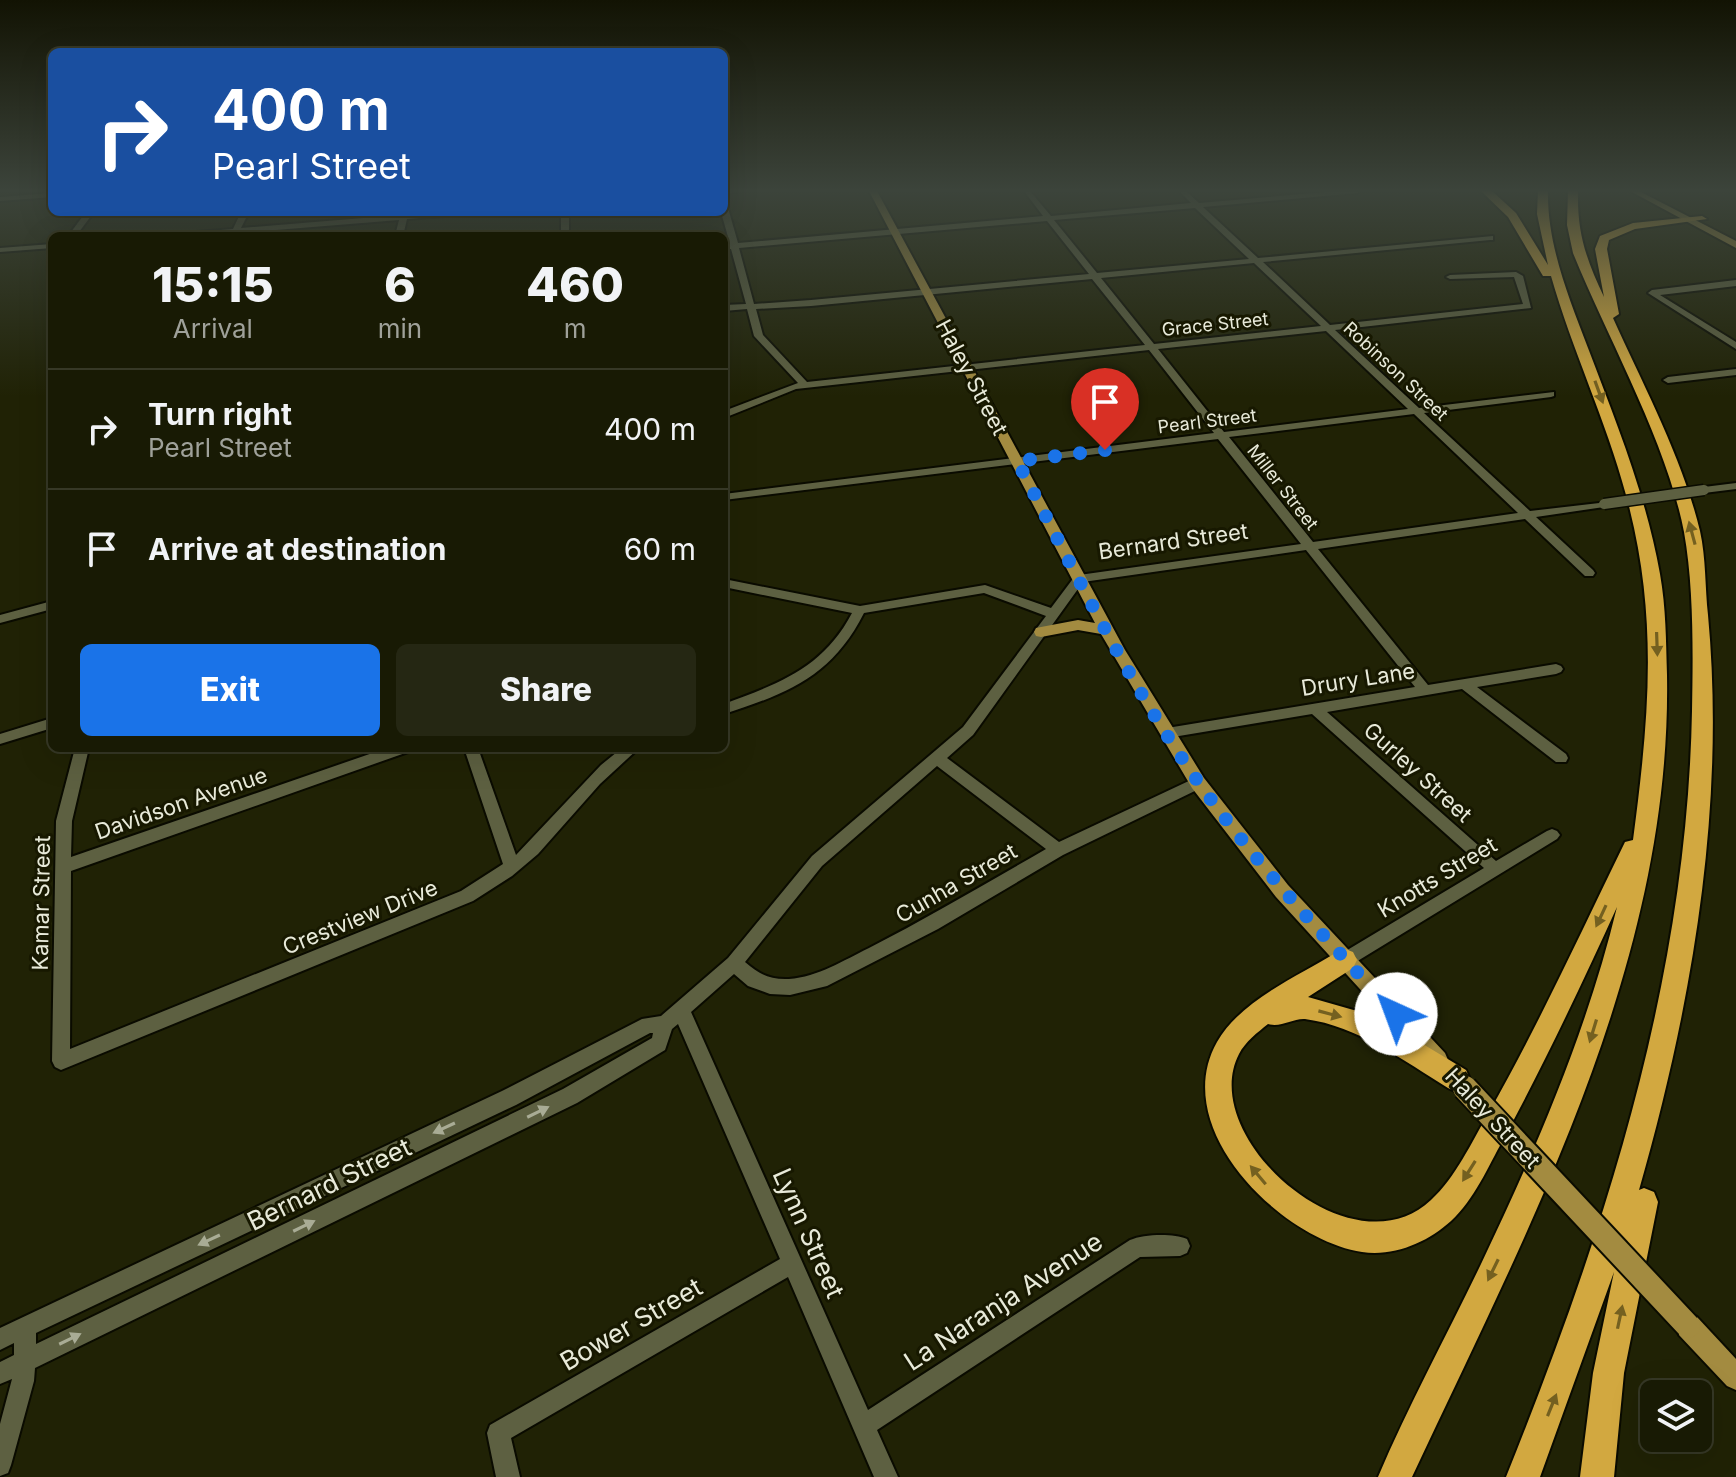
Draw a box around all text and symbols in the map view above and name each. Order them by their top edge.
text: 400 m [212,76,390,144]
icon: right [80,80,184,184]
text: Pearl Street [212,144,411,188]
text: 15:15 [152,255,274,314]
text: 6 [384,255,416,314]
text: 460 [526,255,624,314]
street label: Grace Street [1161,308,1269,340]
text: Arrival [173,313,253,344]
text: min [378,313,422,344]
text: m [564,313,586,344]
street label: Haley Street [931,315,1013,439]
street label: Robinson Street [1340,317,1453,425]
pin [1071,368,1139,450]
icon: arrive [1083,380,1127,424]
one-way arrow [1593,380,1605,404]
text: Turn right [148,396,292,432]
street label: Pearl Street [1156,405,1258,437]
icon: right [80,407,124,451]
text: 400 m [604,411,696,447]
text: Pearl Street [148,432,292,463]
street label: Miller Street [1243,440,1323,534]
street label: Bernard Street [1096,518,1250,564]
one-way arrow [1685,520,1697,545]
icon: arrive [80,527,124,571]
text: Arrive at destination [148,531,446,567]
text: 60 m [624,531,696,567]
one-way arrow [1651,632,1664,657]
button: Exit [80,644,380,736]
button: Share [396,644,696,736]
street label: Drury Lane [1299,657,1417,701]
street label: Gurley Street [1359,717,1477,827]
street label: Davidson Avenue [92,761,270,845]
street label: Knotts Street [1373,831,1501,923]
street label: Kamar Street [27,835,55,971]
street label: Cunha Street [891,838,1021,928]
street label: Crestview Drive [279,874,441,960]
one-way arrow [1594,904,1608,927]
position arrow [1354,972,1438,1056]
one-way arrow [1318,1008,1343,1020]
one-way arrow [1587,1019,1599,1043]
street label: Haley Street [1440,1063,1546,1173]
one-way arrow [526,1105,549,1119]
one-way arrow [433,1121,456,1135]
street label: Bernard Street [242,1131,416,1237]
one-way arrow [1462,1160,1476,1182]
street label: Lynn Street [767,1163,851,1303]
one-way arrow [1250,1165,1267,1185]
one-way arrow [293,1219,316,1232]
street label: La Naranja Avenue [898,1225,1108,1377]
one-way arrow [198,1233,221,1247]
one-way arrow [1486,1259,1499,1282]
street label: Bower Street [555,1271,707,1377]
one-way arrow [1614,1304,1626,1329]
one-way arrow [59,1332,82,1346]
map controls [1640,1380,1712,1452]
button: layers [1640,1380,1712,1452]
one-way arrow [1546,1393,1559,1417]

